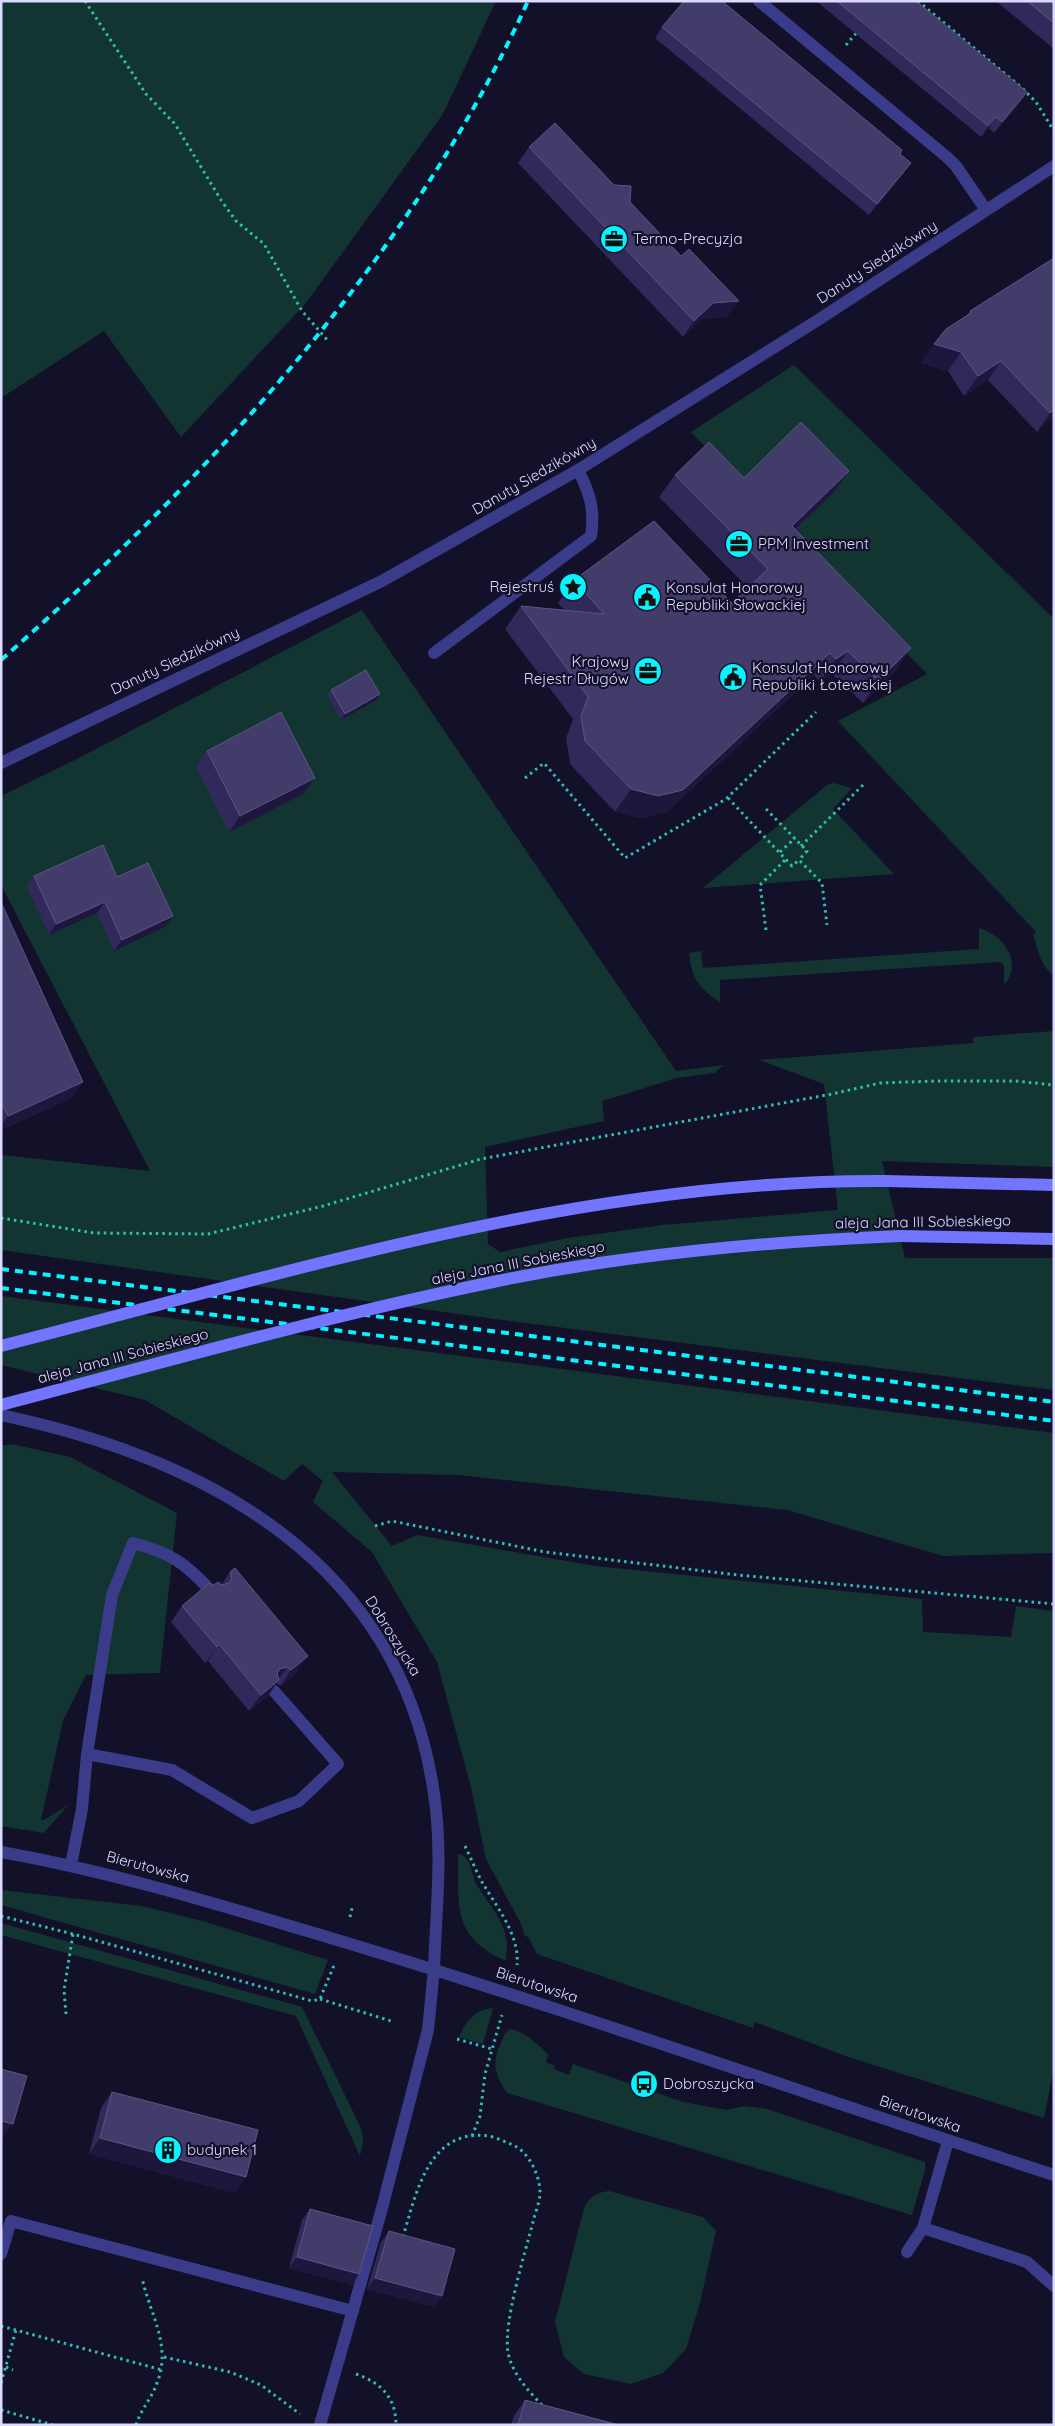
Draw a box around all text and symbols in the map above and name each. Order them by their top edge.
street label: Danuty Siedzikówny [813,216,941,308]
office icon: Termo-Precyzja [599,224,629,254]
place label: Termo-Precyzja [633,229,743,248]
street label: Danuty Siedzikówny [468,432,599,519]
office icon: PPM Investment [724,529,754,559]
place label: PPM Investment [758,534,869,553]
place icon: Rejestruś [558,572,588,602]
place label: Rejestruś [490,577,554,596]
place label: Konsulat Honorowy Republiki Słowackiej [666,578,806,614]
public building icon: Konsulat Honorowy Republiki Słowackiej [632,582,662,612]
street label: Danuty Siedzikówny [107,622,242,699]
place label: Krajowy Rejestr Długów [524,652,629,688]
office icon: Krajowy Rejestr Długów [633,656,663,686]
place label: Konsulat Honorowy Republiki Łotewskiej [752,658,892,694]
public building icon: Konsulat Honorowy Republiki Łotewskiej [718,662,748,692]
street label: aleja Jana III Sobieskiego [835,1210,1011,1233]
street label: aleja Jana III Sobieskiego [430,1236,606,1289]
street label: aleja Jana III Sobieskiego [35,1324,210,1387]
street label: Dobroszycka [361,1592,426,1679]
street label: Bierutowska [105,1846,192,1887]
street label: Bierutowska [494,1962,581,2007]
bus stop icon: Dobroszycka [629,2069,659,2099]
place label: Dobroszycka [663,2074,754,2093]
street label: Bierutowska [877,2091,964,2136]
building icon: budynek 1 [153,2135,183,2165]
place label: budynek 1 [187,2140,257,2159]

